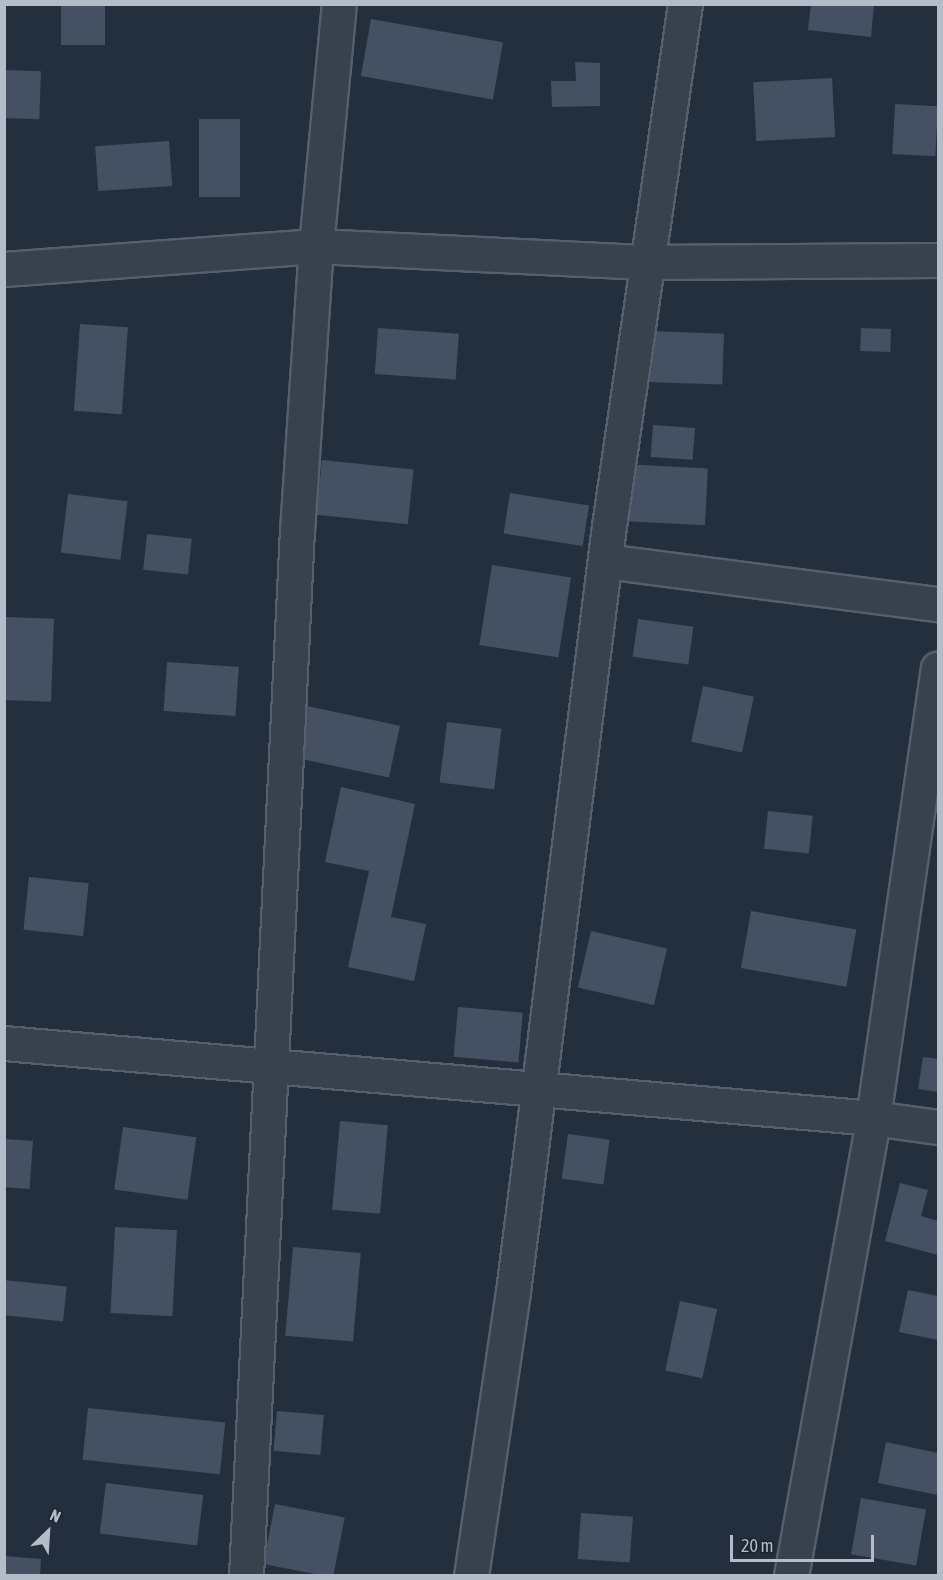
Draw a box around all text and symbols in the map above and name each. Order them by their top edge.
north arrow [18,1502,78,1562]
text: N [48,1506,64,1526]
scale bar [733,1523,877,1561]
text: 20 m [741,1535,773,1556]

